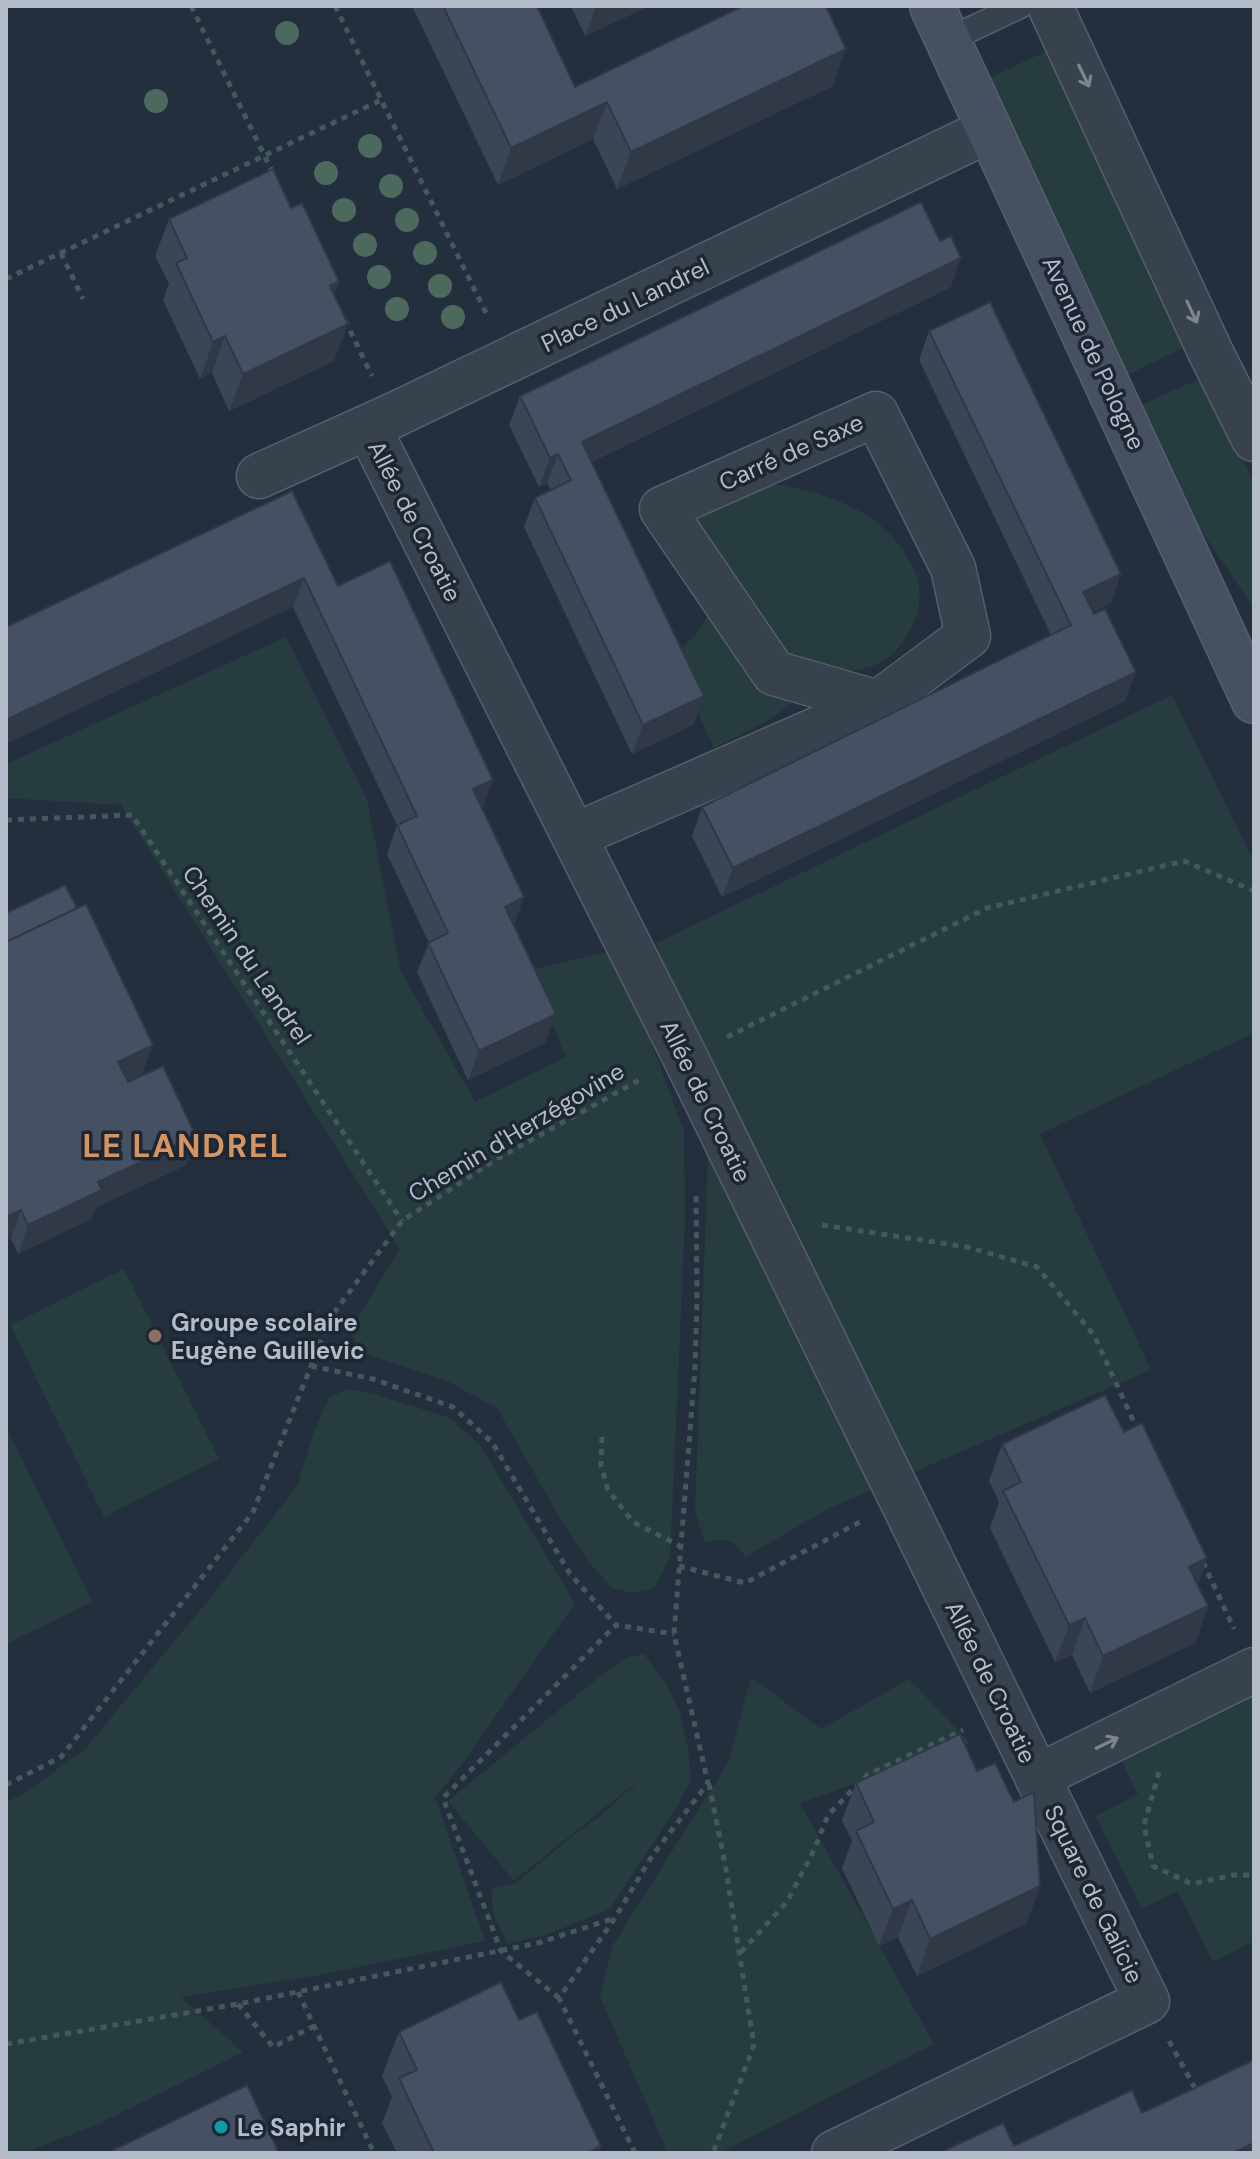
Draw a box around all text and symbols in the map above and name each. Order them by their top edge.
one-way arrow [1077,64,1092,88]
street label: Place du Landrel [536,251,714,359]
street label: Avenue de Pologne [1036,251,1152,455]
one-way arrow [1186,300,1201,324]
street label: Carré de Saxe [714,406,868,498]
street label: Allée de Croatie [361,435,469,607]
street label: Chemin du Landrel [176,860,318,1050]
street label: Allée de Croatie [653,1015,759,1187]
street label: Chemin d'Herzégovine [402,1055,630,1209]
district label: LE LANDREL [82,1125,290,1167]
place label: Groupe scolaire Eugène Guillevic [171,1307,364,1366]
marker: Groupe scolaire Eugène Guillevic [146,1327,164,1345]
street label: Allée de Croatie [938,1596,1044,1768]
one-way arrow [1094,1735,1118,1750]
street label: Square de Galicie [1037,1800,1151,1988]
place label: Le Saphir [237,2112,346,2143]
marker: Le Saphir [212,2118,230,2136]

